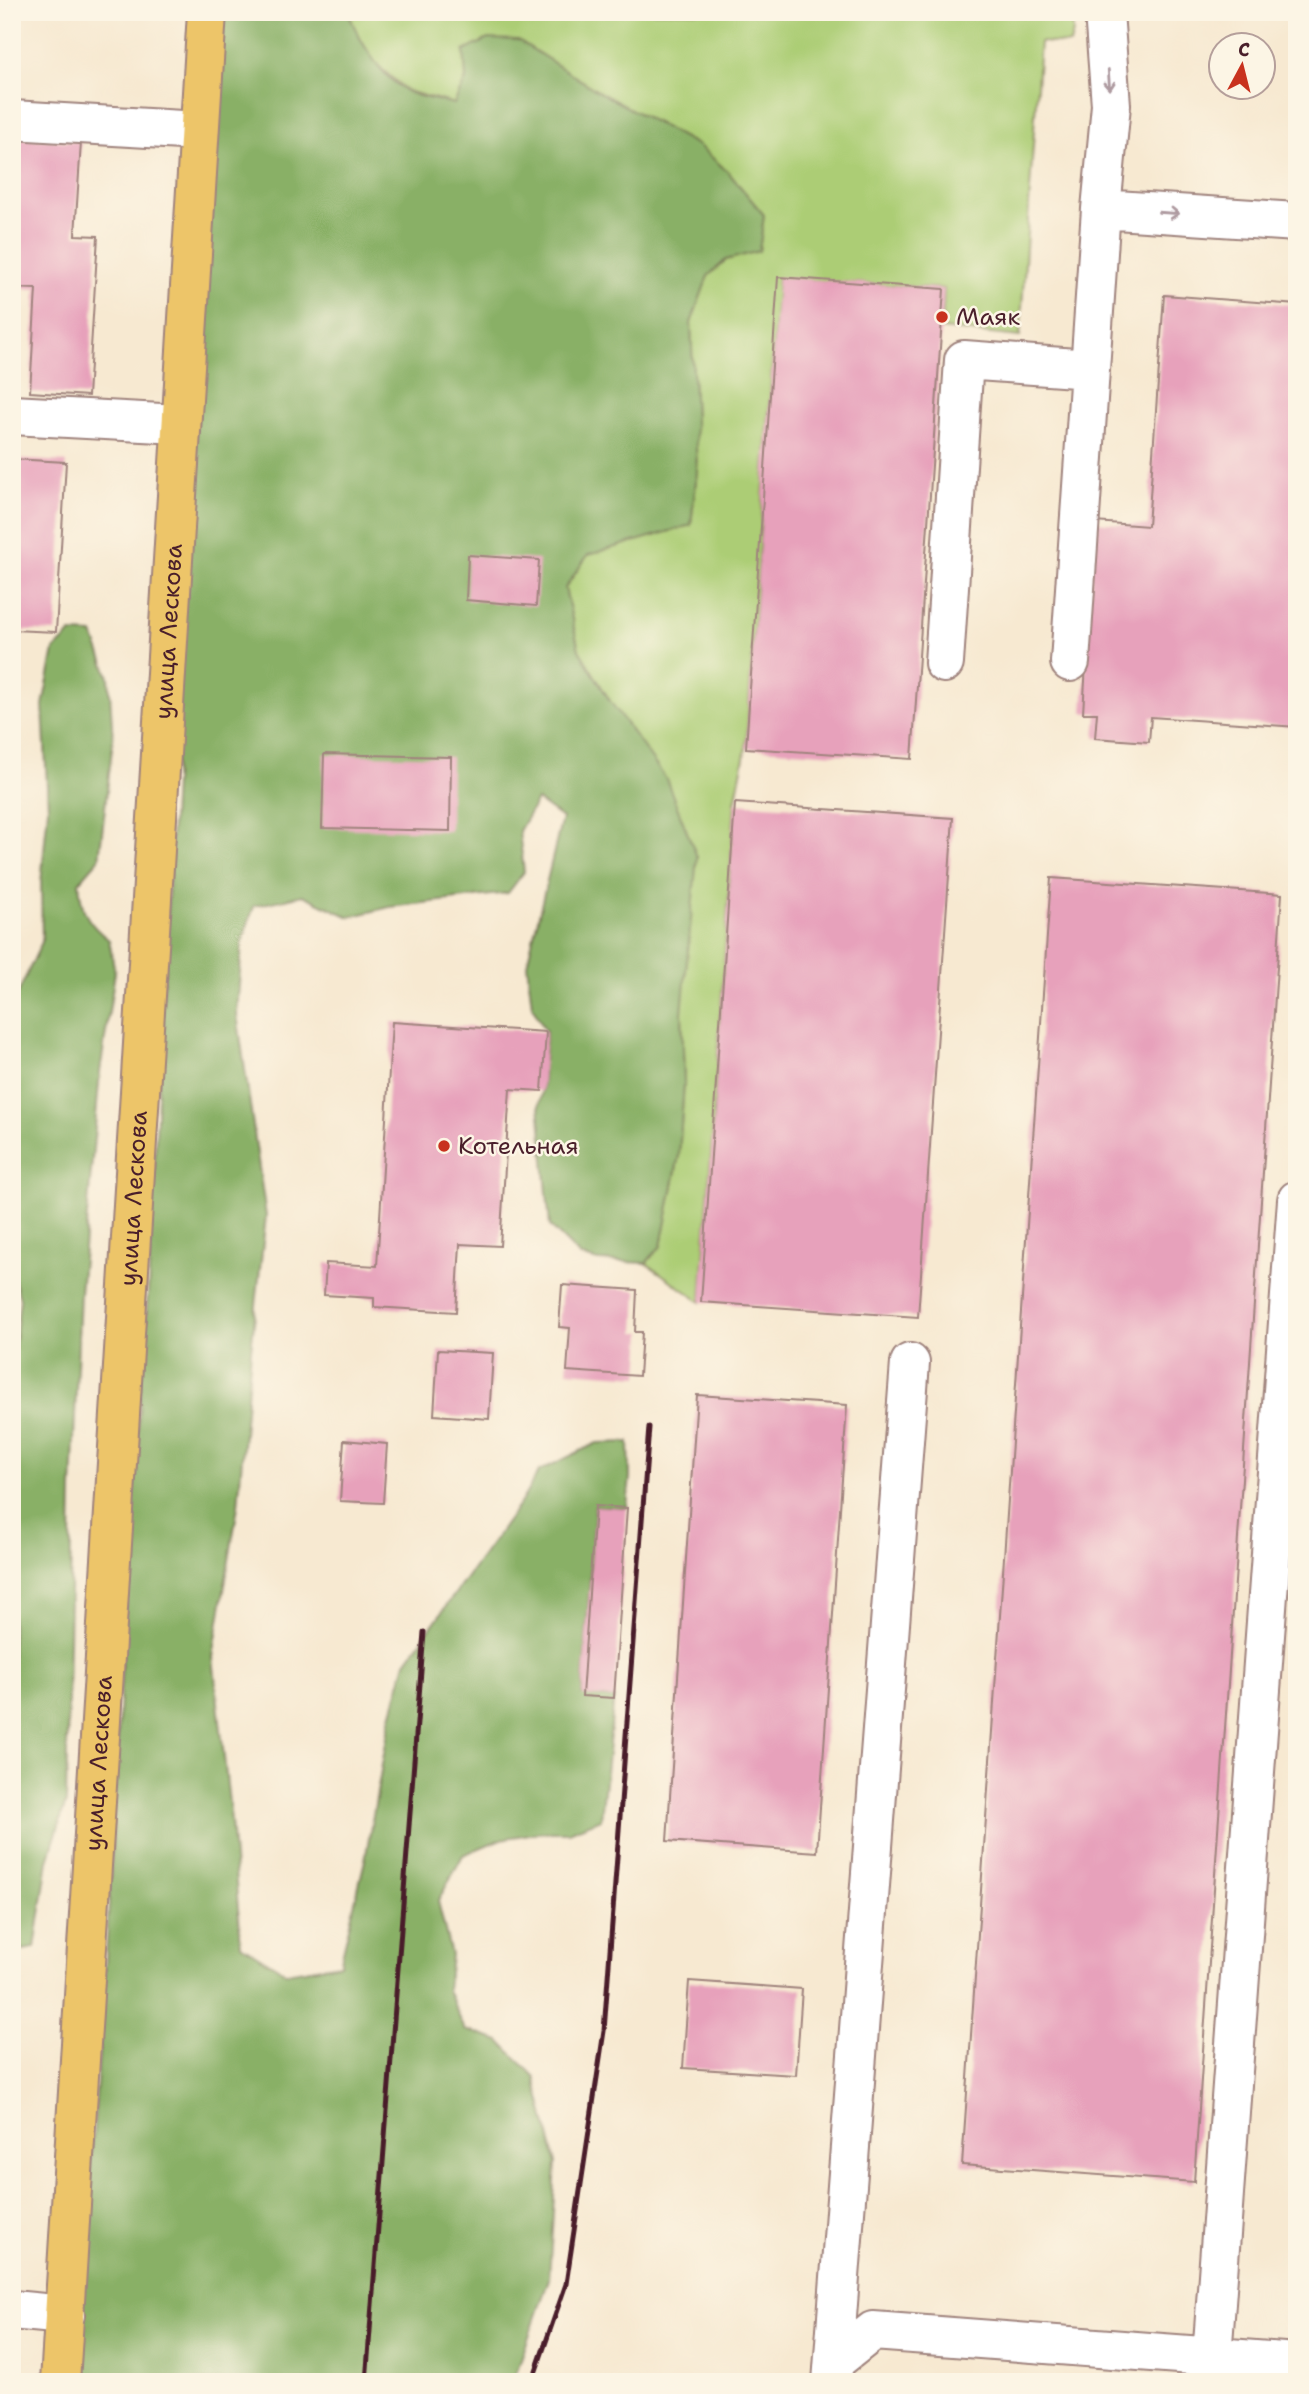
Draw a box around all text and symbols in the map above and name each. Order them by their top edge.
north arrow [1208,32,1278,102]
text: С [1237,37,1251,63]
one-way arrow [1103,69,1116,91]
one-way arrow [1157,207,1180,220]
place label: Маяк [956,301,1021,333]
marker: Маяк [934,309,950,325]
street label: улица Лескова [147,543,190,720]
street label: улица Лескова [112,1109,155,1287]
place label: Котельная [458,1130,579,1162]
marker: Котельная [436,1138,452,1154]
street label: улица Лескова [77,1674,120,1852]

